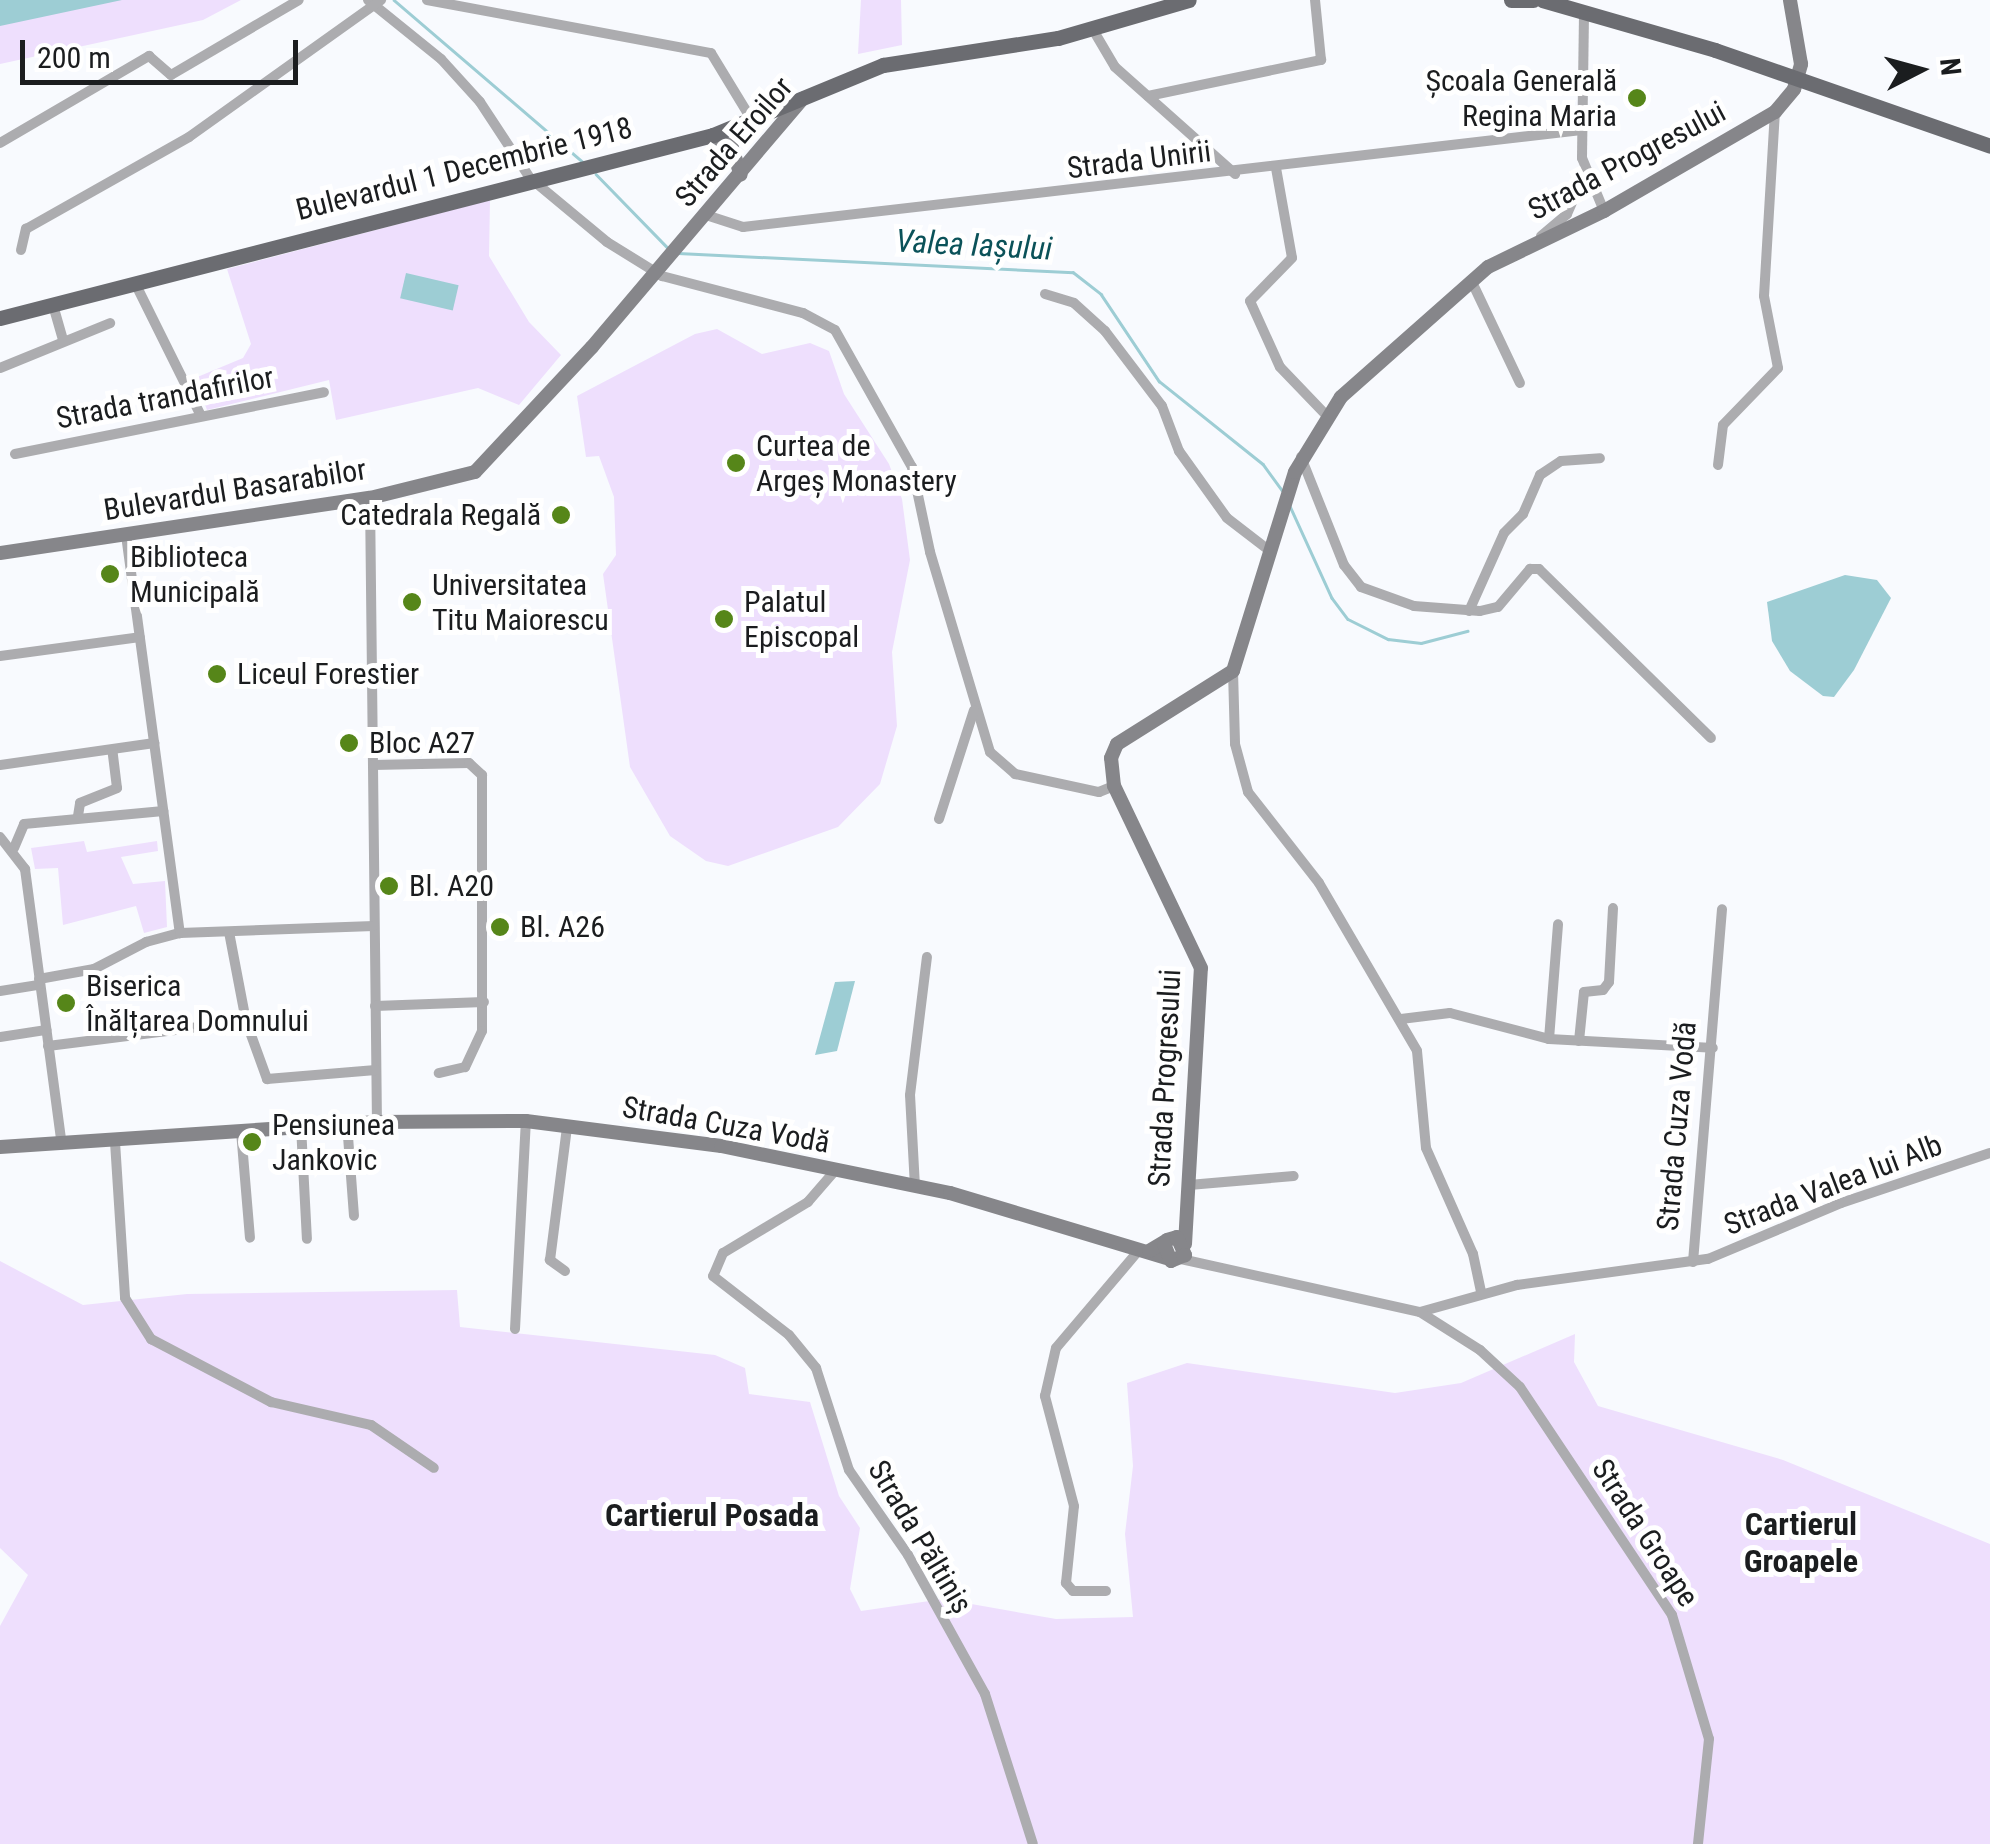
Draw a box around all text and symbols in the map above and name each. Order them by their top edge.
scale bar [25,20,302,82]
north arrow [1870,20,1970,120]
text: 200 m [37,40,111,75]
text: N [1933,57,1968,77]
place label: Școala Generală Regina Maria [1425,63,1617,134]
street label: Strada Eroilor [668,70,800,214]
marker: Școala Generală Regina Maria [1626,87,1648,109]
street label: Strada Progresului [1522,94,1732,228]
street label: Bulevardul 1 Decembrie 1918 [292,110,636,228]
street label: Strada Unirii [1065,133,1213,187]
water label: Valea Iașului [895,222,1053,268]
street label: Strada trandafirilor [53,359,277,437]
place label: Curtea de Argeș Monastery [756,428,957,498]
street label: Bulevardul Basarabilor [101,451,369,529]
marker: Curtea de Argeș Monastery [725,452,747,474]
place label: Catedrala Regală [340,497,541,533]
marker: Catedrala Regală [550,504,572,526]
place label: Biblioteca Municipală [130,539,260,610]
marker: Biblioteca Municipală [99,563,121,585]
place label: Universitatea Titu Maiorescu [432,567,609,638]
place label: Palatul Episcopal [744,584,859,654]
marker: Universitatea Titu Maiorescu [401,591,423,613]
marker: Palatul Episcopal [713,608,735,630]
place label: Liceul Forestier [237,656,419,692]
marker: Liceul Forestier [206,663,228,685]
place label: Bloc A27 [369,725,475,761]
marker: Bloc A27 [338,732,360,754]
place label: Bl. A20 [409,868,494,904]
marker: Bl. A20 [378,875,400,897]
place label: Bl. A26 [520,909,605,945]
marker: Bl. A26 [489,916,511,938]
place label: Biserica Înălțarea Domnului [86,968,309,1038]
street label: Strada Progresului [1141,968,1189,1188]
marker: Biserica Înălțarea Domnului [55,992,77,1014]
street label: Strada Cuza Vodă [1650,1020,1704,1232]
street label: Strada Cuza Vodă [620,1089,832,1161]
place label: Pensiunea Jankovic [272,1107,395,1178]
street label: Strada Valea lui Alb [1719,1127,1947,1243]
marker: Pensiunea Jankovic [241,1131,263,1153]
street label: Strada Groape [1584,1453,1706,1613]
street label: Strada Păltiniș [860,1454,980,1620]
district label: Cartierul Posada [605,1496,819,1534]
district label: Cartierul Groapele [1744,1506,1858,1581]

